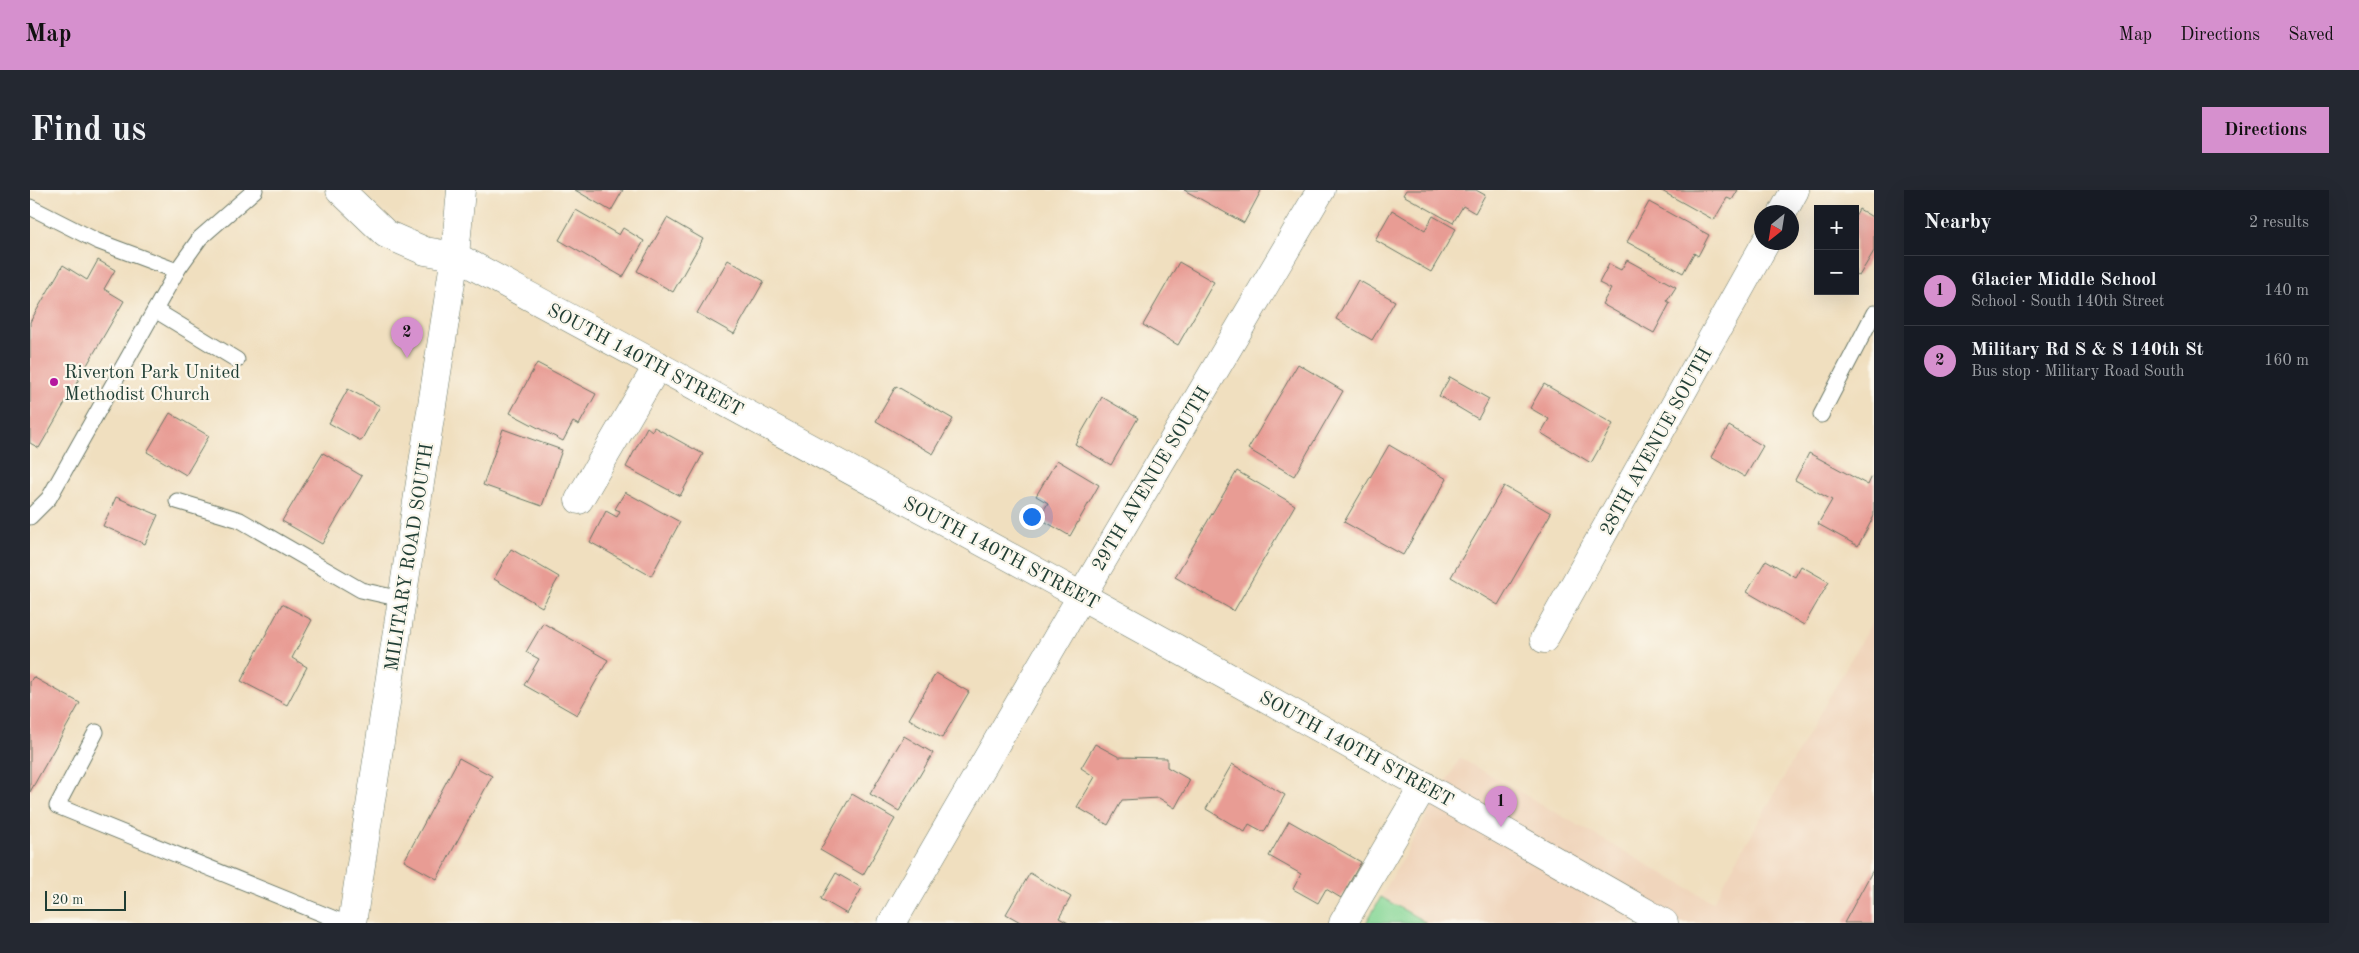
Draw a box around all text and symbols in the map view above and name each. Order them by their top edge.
text: Map [25,23,72,47]
text: Map [2119,26,2152,44]
text: Directions [2180,26,2260,44]
text: Saved [2288,26,2334,44]
button: Directions [2202,107,2329,153]
text: Find us [30,113,146,148]
north arrow [1754,205,1799,250]
map controls [1814,205,1859,295]
button: + [1814,205,1859,250]
text: Nearby [1924,212,1992,233]
text: 2 results [2249,215,2309,231]
button: − [1814,250,1859,295]
text: Glacier Middle School [1971,271,2157,290]
text: 1 [1935,283,1945,299]
text: 140 m [2264,283,2309,299]
text: School · South 140th Street [1971,294,2164,310]
street label: SOUTH 140TH STREET [544,301,746,421]
pin: 2 [391,317,423,358]
text: Military Rd S & S 140th St [1971,341,2204,360]
street label: 28TH AVENUE SOUTH [1598,345,1717,539]
text: 2 [1935,353,1945,369]
text: 160 m [2264,353,2309,369]
place label: Riverton Park United Methodist Church [64,364,240,405]
text: Bus stop · Military Road South [1971,364,2184,380]
marker: Riverton Park United Methodist Church [48,376,60,388]
street label: 29TH AVENUE SOUTH [1090,384,1215,575]
street label: MILITARY ROAD SOUTH [383,442,438,673]
street label: SOUTH 140TH STREET [900,494,1102,614]
your location [1019,504,1045,530]
street label: SOUTH 140TH STREET [1255,689,1456,812]
pin: 1 [1485,786,1517,827]
scale bar [45,888,126,911]
text: 20 m [52,893,83,907]

